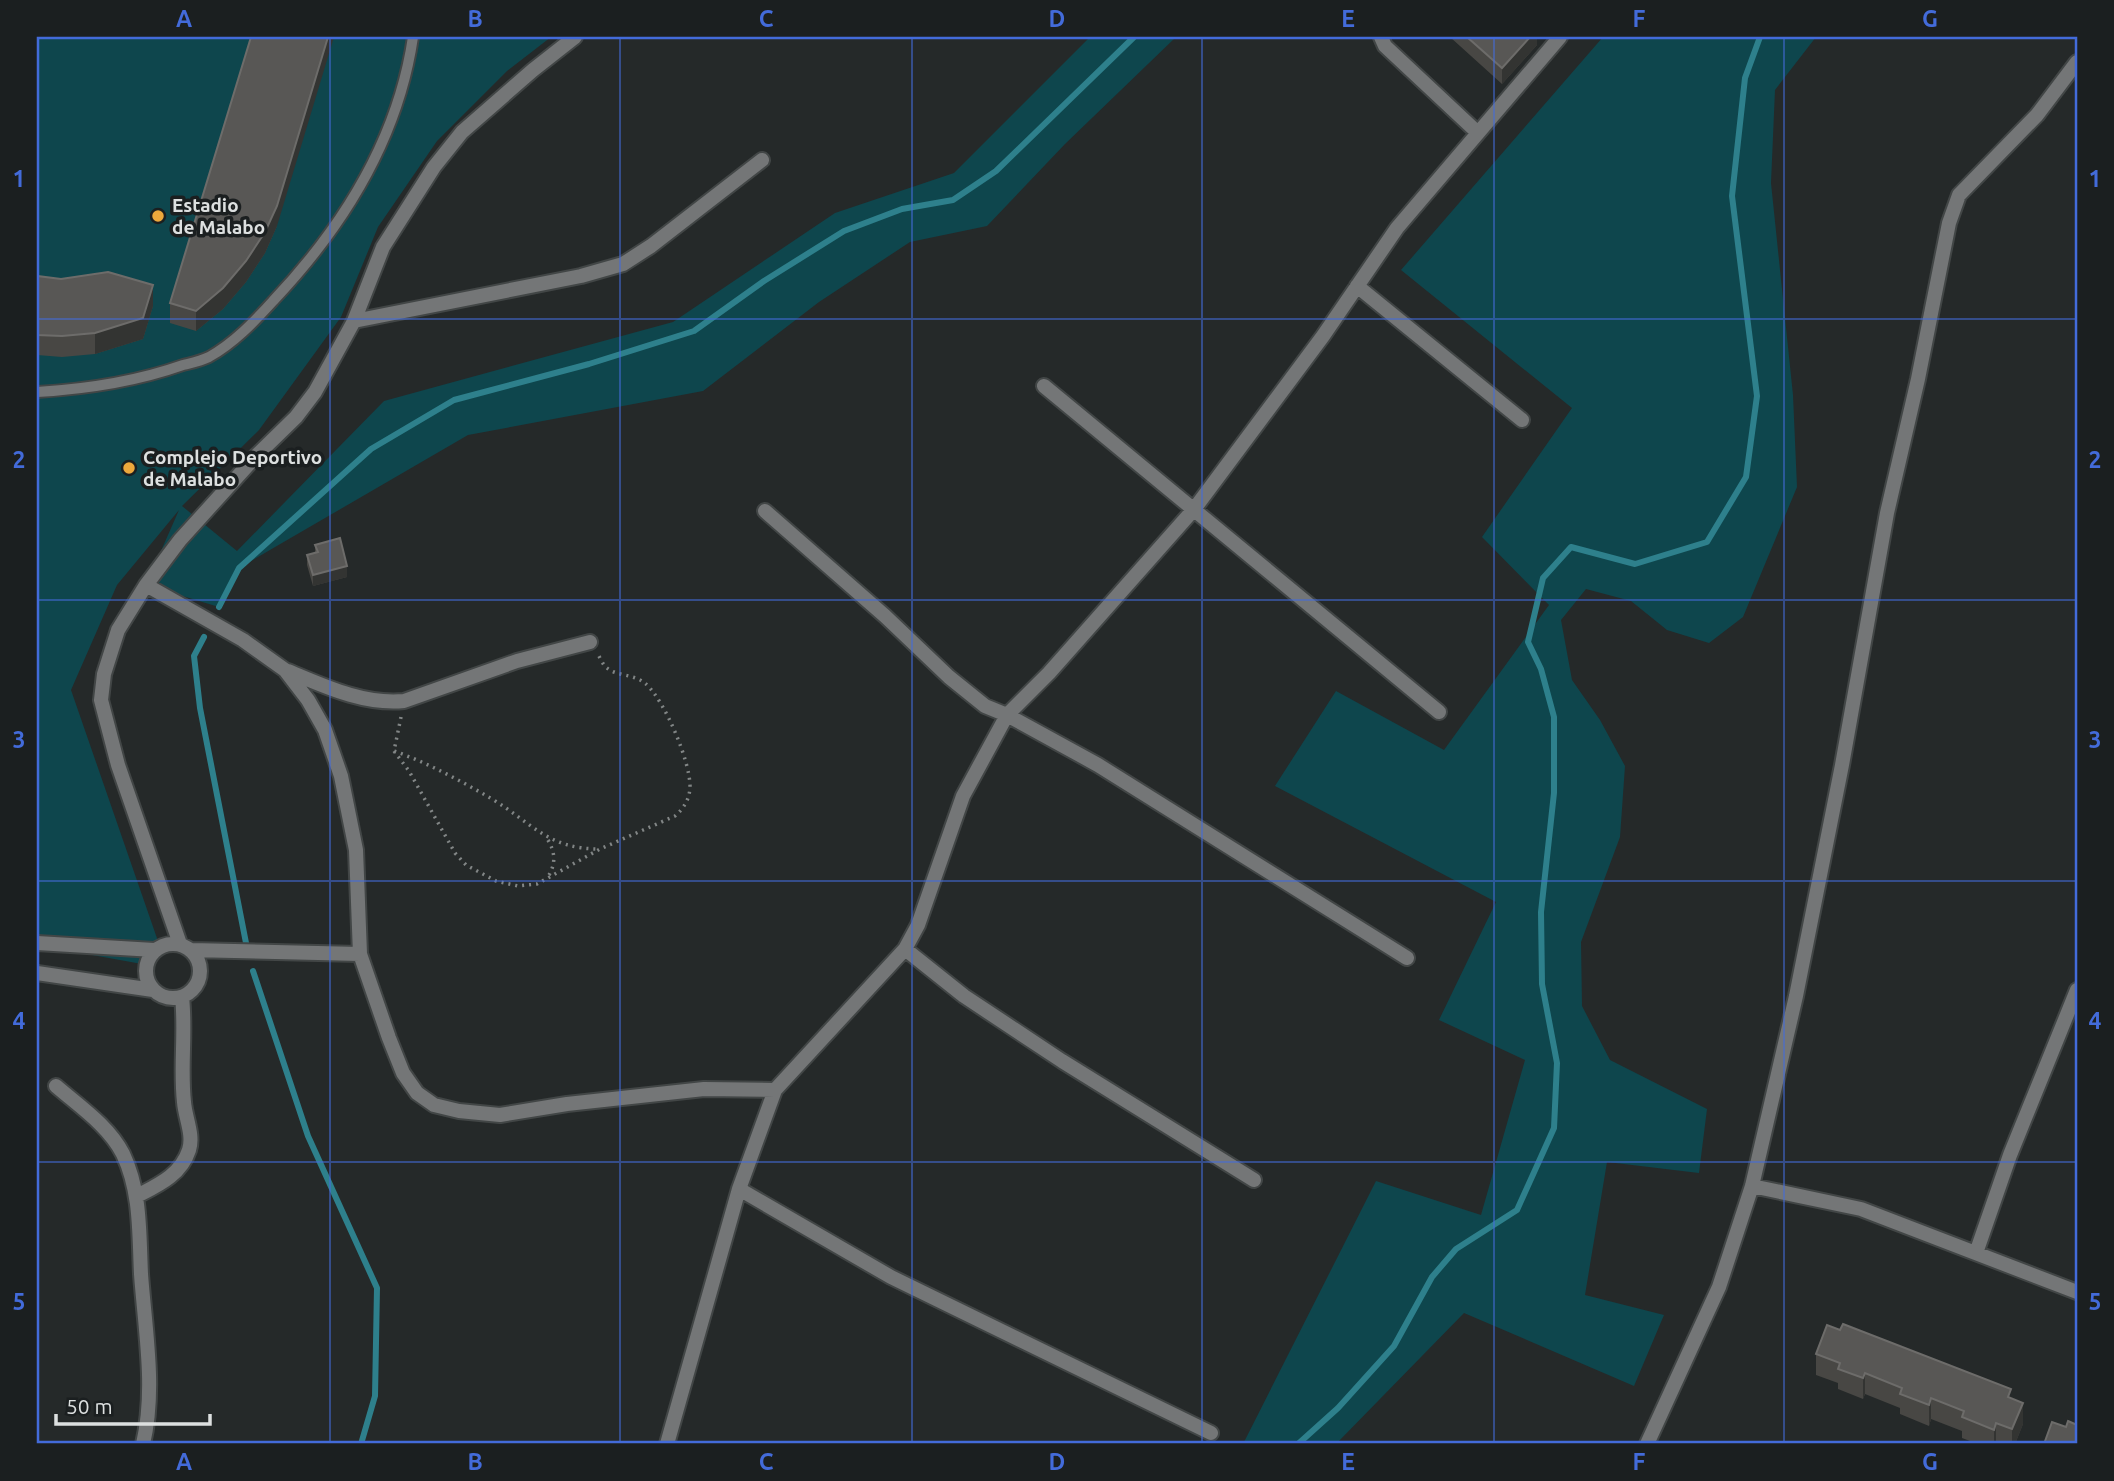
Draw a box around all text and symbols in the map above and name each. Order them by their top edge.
text: A [176,6,192,31]
text: B [467,6,483,31]
text: C [759,6,774,31]
text: D [1049,6,1065,31]
text: E [1341,6,1355,31]
text: F [1633,6,1646,31]
text: G [1922,6,1938,31]
text: 1 [13,166,25,191]
text: 1 [2089,166,2101,191]
place label: Estadio de Malabo [172,194,265,238]
marker: Estadio de Malabo [150,208,166,224]
place label: Complejo Deportivo de Malabo [143,446,322,490]
text: 2 [13,447,25,472]
text: 2 [2089,447,2101,472]
marker: Complejo Deportivo de Malabo [121,460,137,476]
text: 3 [13,727,25,752]
text: 3 [2089,727,2101,752]
text: 4 [13,1008,26,1033]
text: 4 [2089,1008,2102,1033]
text: 5 [13,1289,25,1314]
text: 5 [2089,1289,2101,1314]
scale bar [56,1383,210,1427]
text: 50 m [66,1394,113,1418]
text: A [176,1449,192,1474]
text: B [467,1449,483,1474]
text: C [759,1449,774,1474]
text: D [1049,1449,1065,1474]
text: E [1341,1449,1355,1474]
text: F [1633,1449,1646,1474]
text: G [1922,1449,1938,1474]

